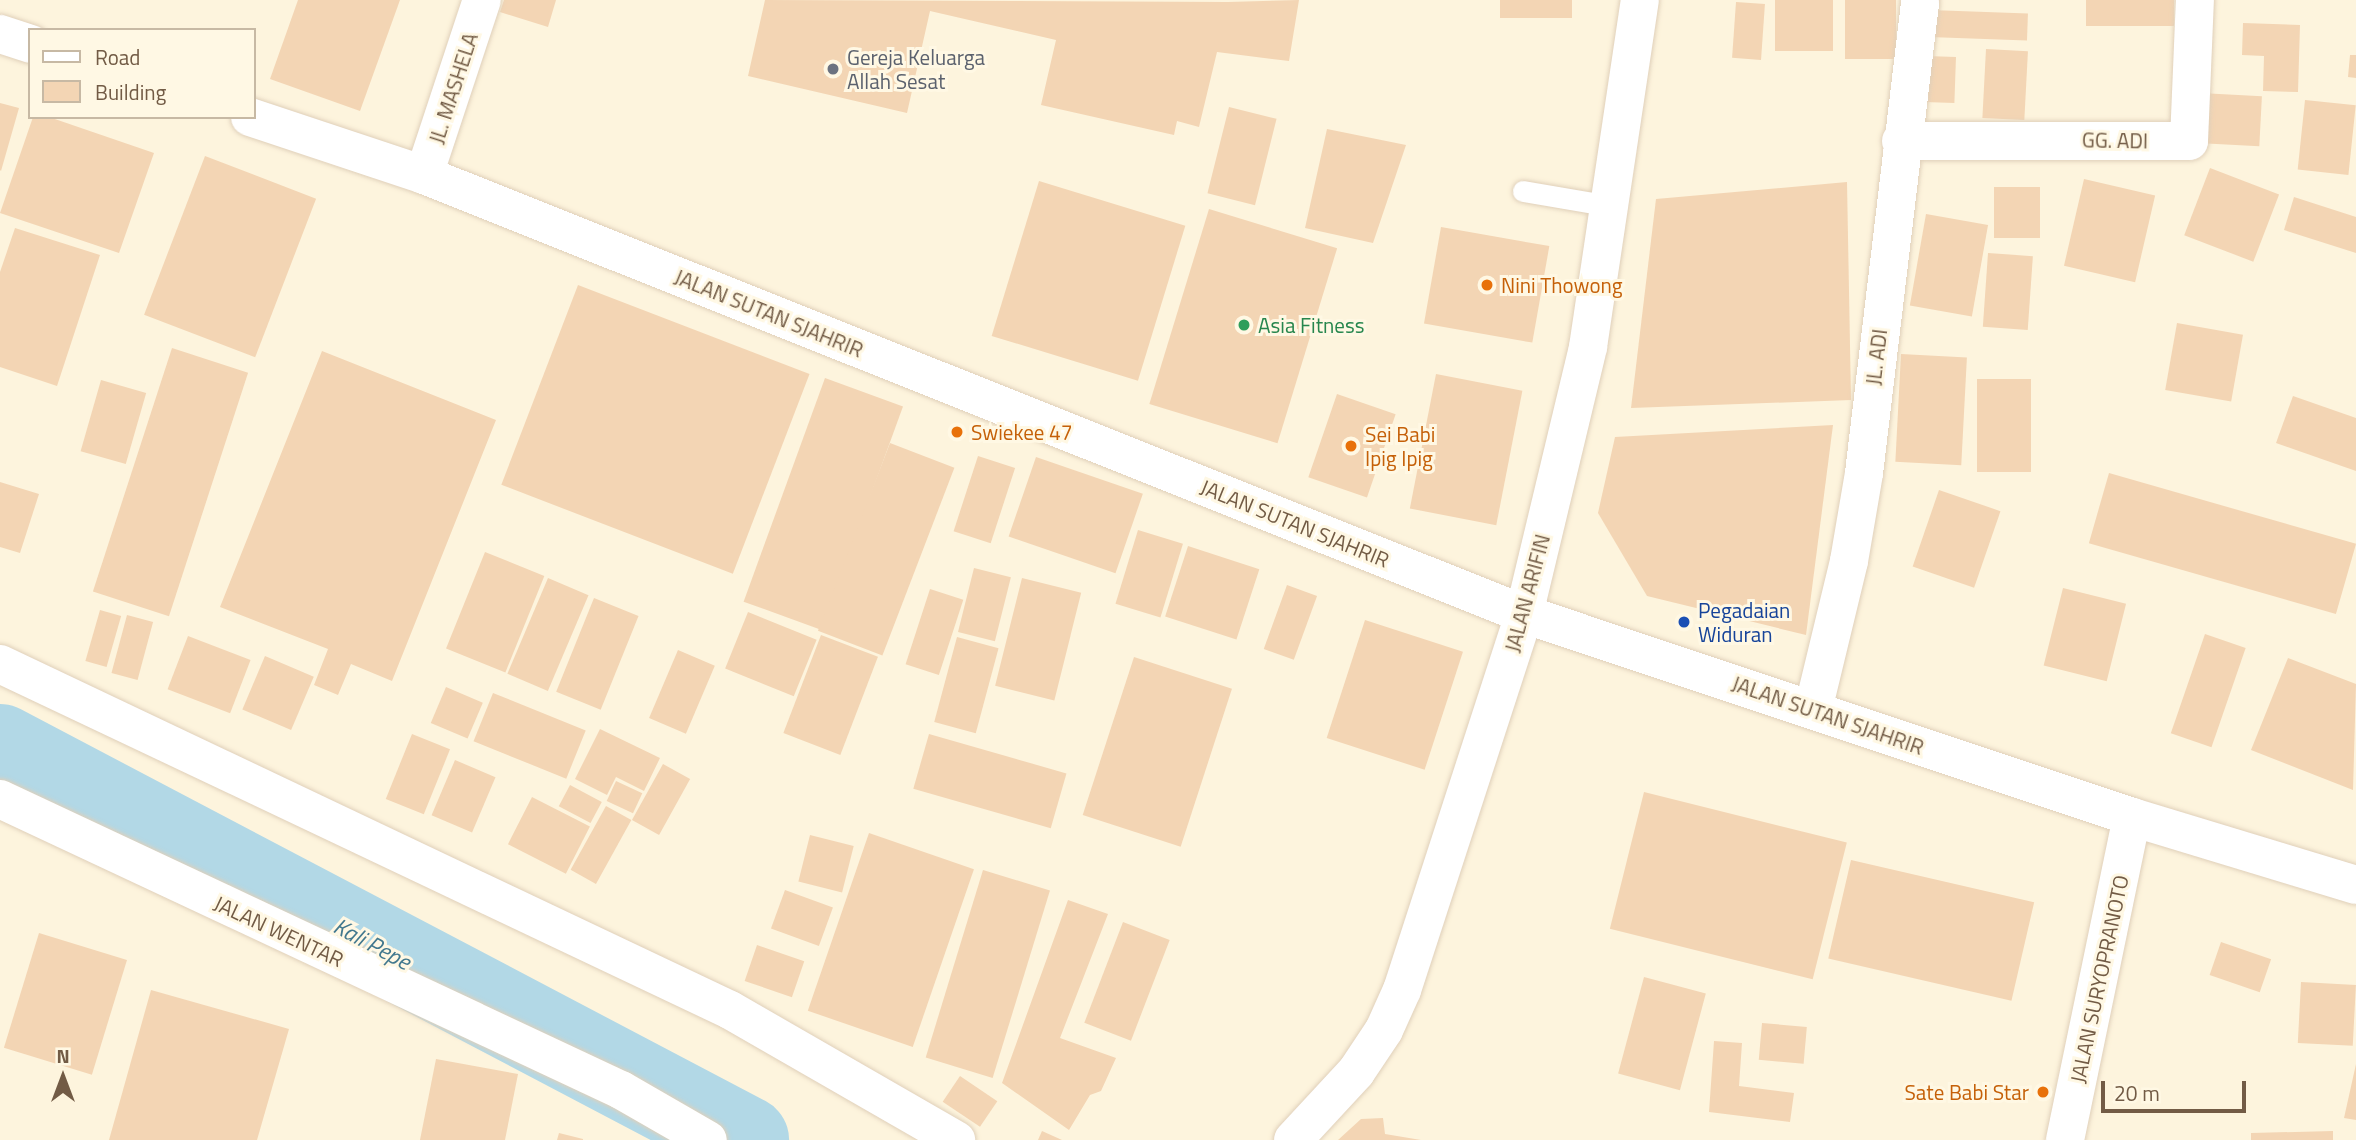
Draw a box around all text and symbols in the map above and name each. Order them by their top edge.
legend [28,28,256,119]
street label: JL. MASHELA [423,29,483,147]
text: Road [95,41,140,73]
place label: Gereja Keluarga Allah Sesat [847,44,985,94]
marker: Gereja Keluarga Allah Sesat [825,61,841,77]
text: Building [95,76,166,108]
street label: GG. ADI [2082,127,2148,153]
street label: JALAN SUTAN SJAHRIR [671,264,867,362]
place label: Nini Thowong [1501,272,1623,298]
marker: Nini Thowong [1479,277,1495,293]
place label: Asia Fitness [1258,312,1364,338]
marker: Asia Fitness [1236,317,1252,333]
street label: JL. ADI [1860,327,1892,387]
place label: Swiekee 47 [971,419,1073,445]
place label: Sei Babi Ipig Ipig [1365,421,1435,471]
marker: Swiekee 47 [949,424,965,440]
marker: Sei Babi Ipig Ipig [1343,438,1359,454]
street label: JALAN SUTAN SJAHRIR [1197,474,1393,572]
street label: JALAN ARIFIN [1499,531,1555,655]
place label: Pegadaian Widuran [1698,597,1790,647]
marker: Pegadaian Widuran [1676,614,1692,630]
street label: JALAN SUTAN SJAHRIR [1729,670,1927,760]
street label: JALAN SURYOPRANOTO [2065,873,2133,1085]
street label: JALAN WENTAR [210,890,348,972]
water label: Kali Pepe [329,912,415,976]
text: N [56,1041,70,1070]
north arrow [28,1042,98,1112]
scale bar [2104,1066,2249,1110]
text: 20 m [2114,1077,2160,1109]
place label: Sate Babi Star [1904,1079,2029,1105]
marker: Sate Babi Star [2035,1084,2051,1100]

